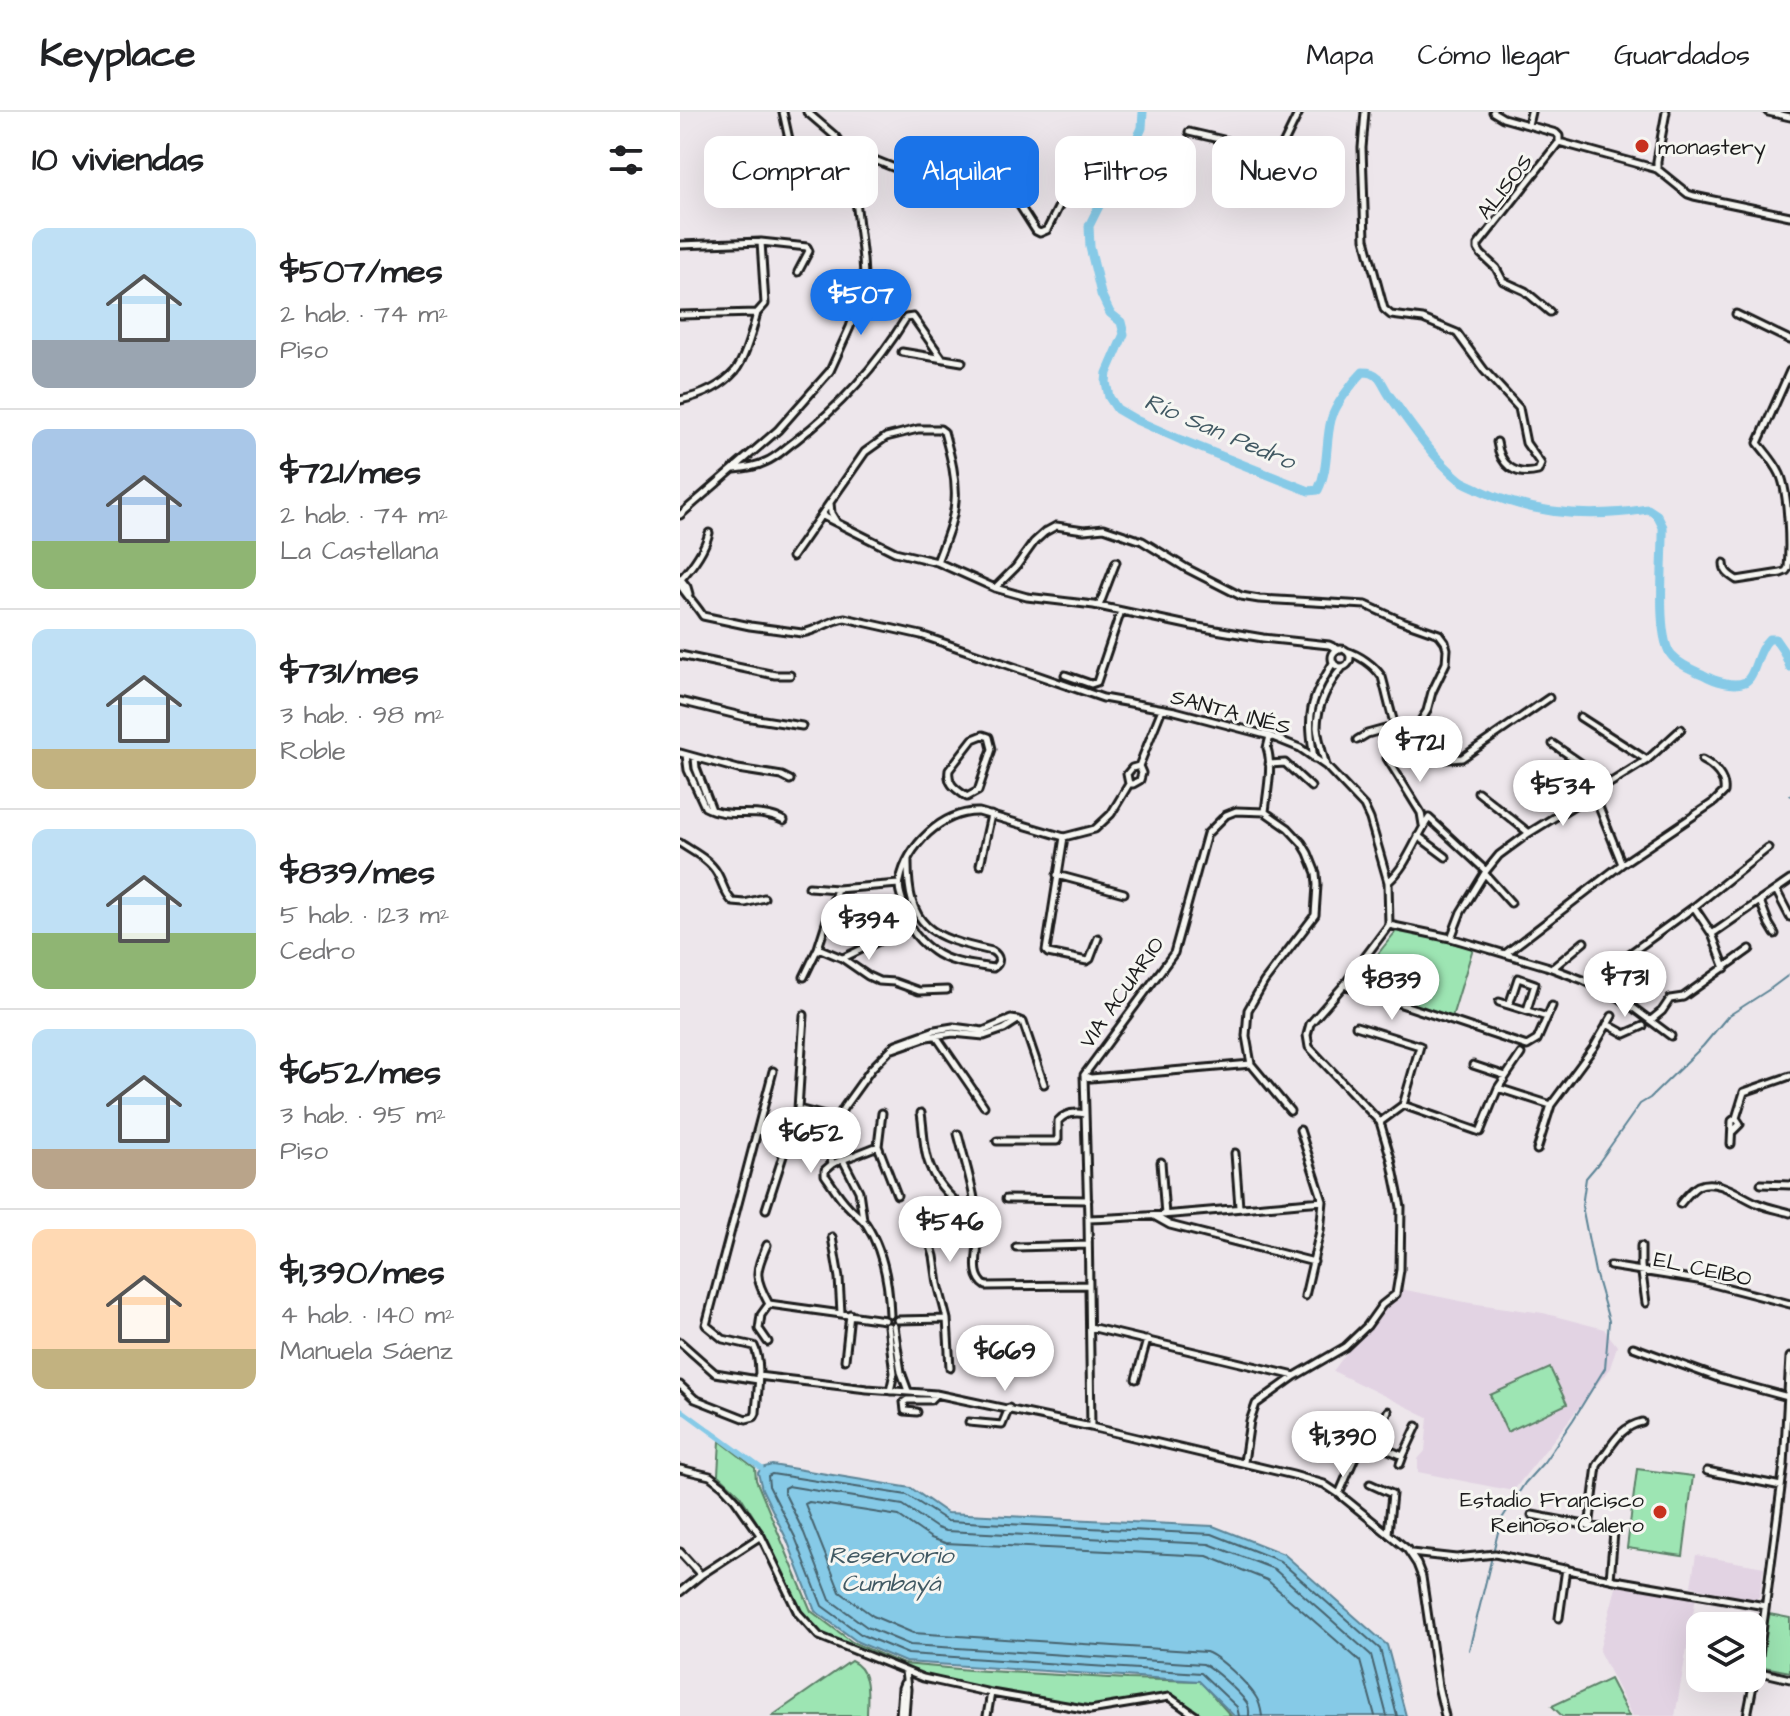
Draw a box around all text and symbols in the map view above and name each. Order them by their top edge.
text: Keyplace [40,29,196,81]
text: Mapa [1306,36,1374,75]
text: Cómo llegar [1418,36,1570,75]
text: Guardados [1614,36,1750,75]
place label: monastery [1658,132,1766,164]
text: 10 viviendas [32,136,204,184]
chip: Comprar [704,136,878,208]
chip: Alquilar [894,136,1039,208]
chip: Filtros [1055,136,1196,208]
chip: Nuevo [1212,136,1345,208]
marker: monastery [1633,137,1651,155]
icon: filters [604,138,648,182]
street label: ALISOS [1470,148,1541,226]
text: $507/mes [280,248,443,296]
icon: home [96,260,192,356]
pin: $507 [814,269,908,337]
text: $507 [828,277,894,313]
text: 2 hab. · 74 m² [280,296,448,332]
text: Piso [280,332,328,368]
water label: Río San Pedro [1139,385,1301,479]
text: $721/mes [280,449,421,497]
icon: home [96,461,192,557]
text: 2 hab. · 74 m² [280,497,448,533]
text: La Castellana [280,533,439,569]
text: $731/mes [280,649,419,697]
icon: home [96,661,192,757]
street label: SANTA INÉS [1167,682,1294,743]
text: 3 hab. · 98 m² [280,697,445,733]
pin: $721 [1373,716,1467,784]
text: $721 [1396,724,1444,760]
text: Roble [280,733,346,769]
pin: $534 [1516,760,1610,828]
text: $534 [1531,768,1595,804]
text: $839/mes [280,849,435,897]
icon: home [96,861,192,957]
pin: $394 [822,894,916,962]
text: 5 hab. · 123 m² [280,897,449,933]
text: $394 [839,902,899,938]
street label: VIA ACUARIO [1072,931,1172,1055]
text: Cedro [280,933,355,969]
pin: $731 [1578,951,1672,1019]
pin: $839 [1345,954,1439,1022]
text: $731 [1601,959,1649,995]
text: $839 [1362,962,1422,998]
text: $652/mes [280,1049,441,1097]
icon: home [96,1061,192,1157]
text: 3 hab. · 95 m² [280,1097,446,1133]
pin: $652 [764,1107,858,1175]
text: $652 [779,1115,843,1151]
text: Piso [280,1133,328,1169]
pin: $546 [903,1196,997,1264]
text: $546 [917,1204,983,1240]
street label: EL CEIBO [1651,1244,1755,1295]
text: $1,390/mes [280,1249,445,1297]
icon: home [96,1261,192,1357]
text: 4 hab. · 140 m² [280,1297,455,1333]
pin: $669 [958,1325,1052,1393]
text: Manuela Sáenz [280,1333,453,1369]
text: $669 [974,1333,1036,1369]
pin: $1,390 [1278,1411,1408,1479]
text: $1,390 [1310,1419,1376,1455]
place label: Estadio Francisco Reinoso Calero [1460,1485,1645,1541]
marker: Estadio Francisco Reinoso Calero [1651,1503,1669,1521]
water label: Reservorio Cumbayá [829,1539,955,1601]
map controls [1686,1612,1766,1692]
button: layers [1686,1612,1766,1692]

